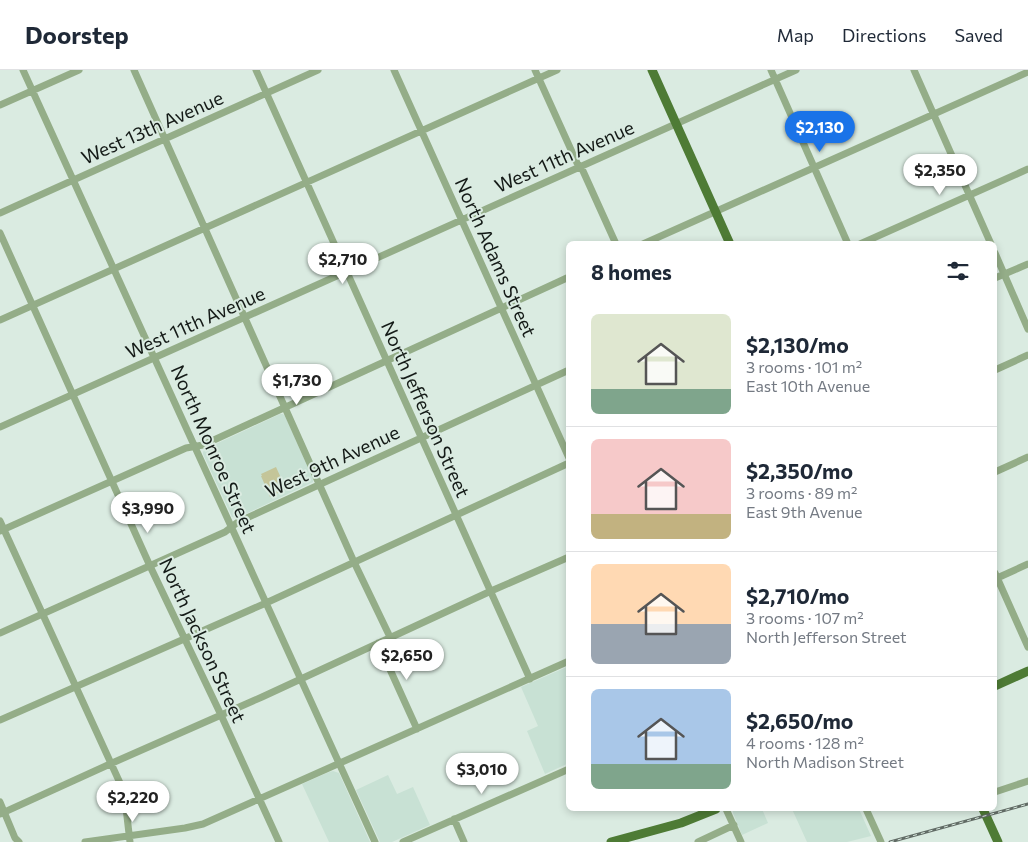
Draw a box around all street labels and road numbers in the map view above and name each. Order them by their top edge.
street label: West 13th Avenue [78,85,226,169]
street label: West 11th Avenue [491,115,637,197]
street label: North Adams Street [451,174,542,340]
street label: West 11th Avenue [122,281,268,363]
street label: North Jefferson Street [377,317,475,501]
street label: North Monroe Street [166,361,262,537]
street label: West 9th Avenue [261,420,403,502]
street label: North Jackson Street [155,554,251,726]

